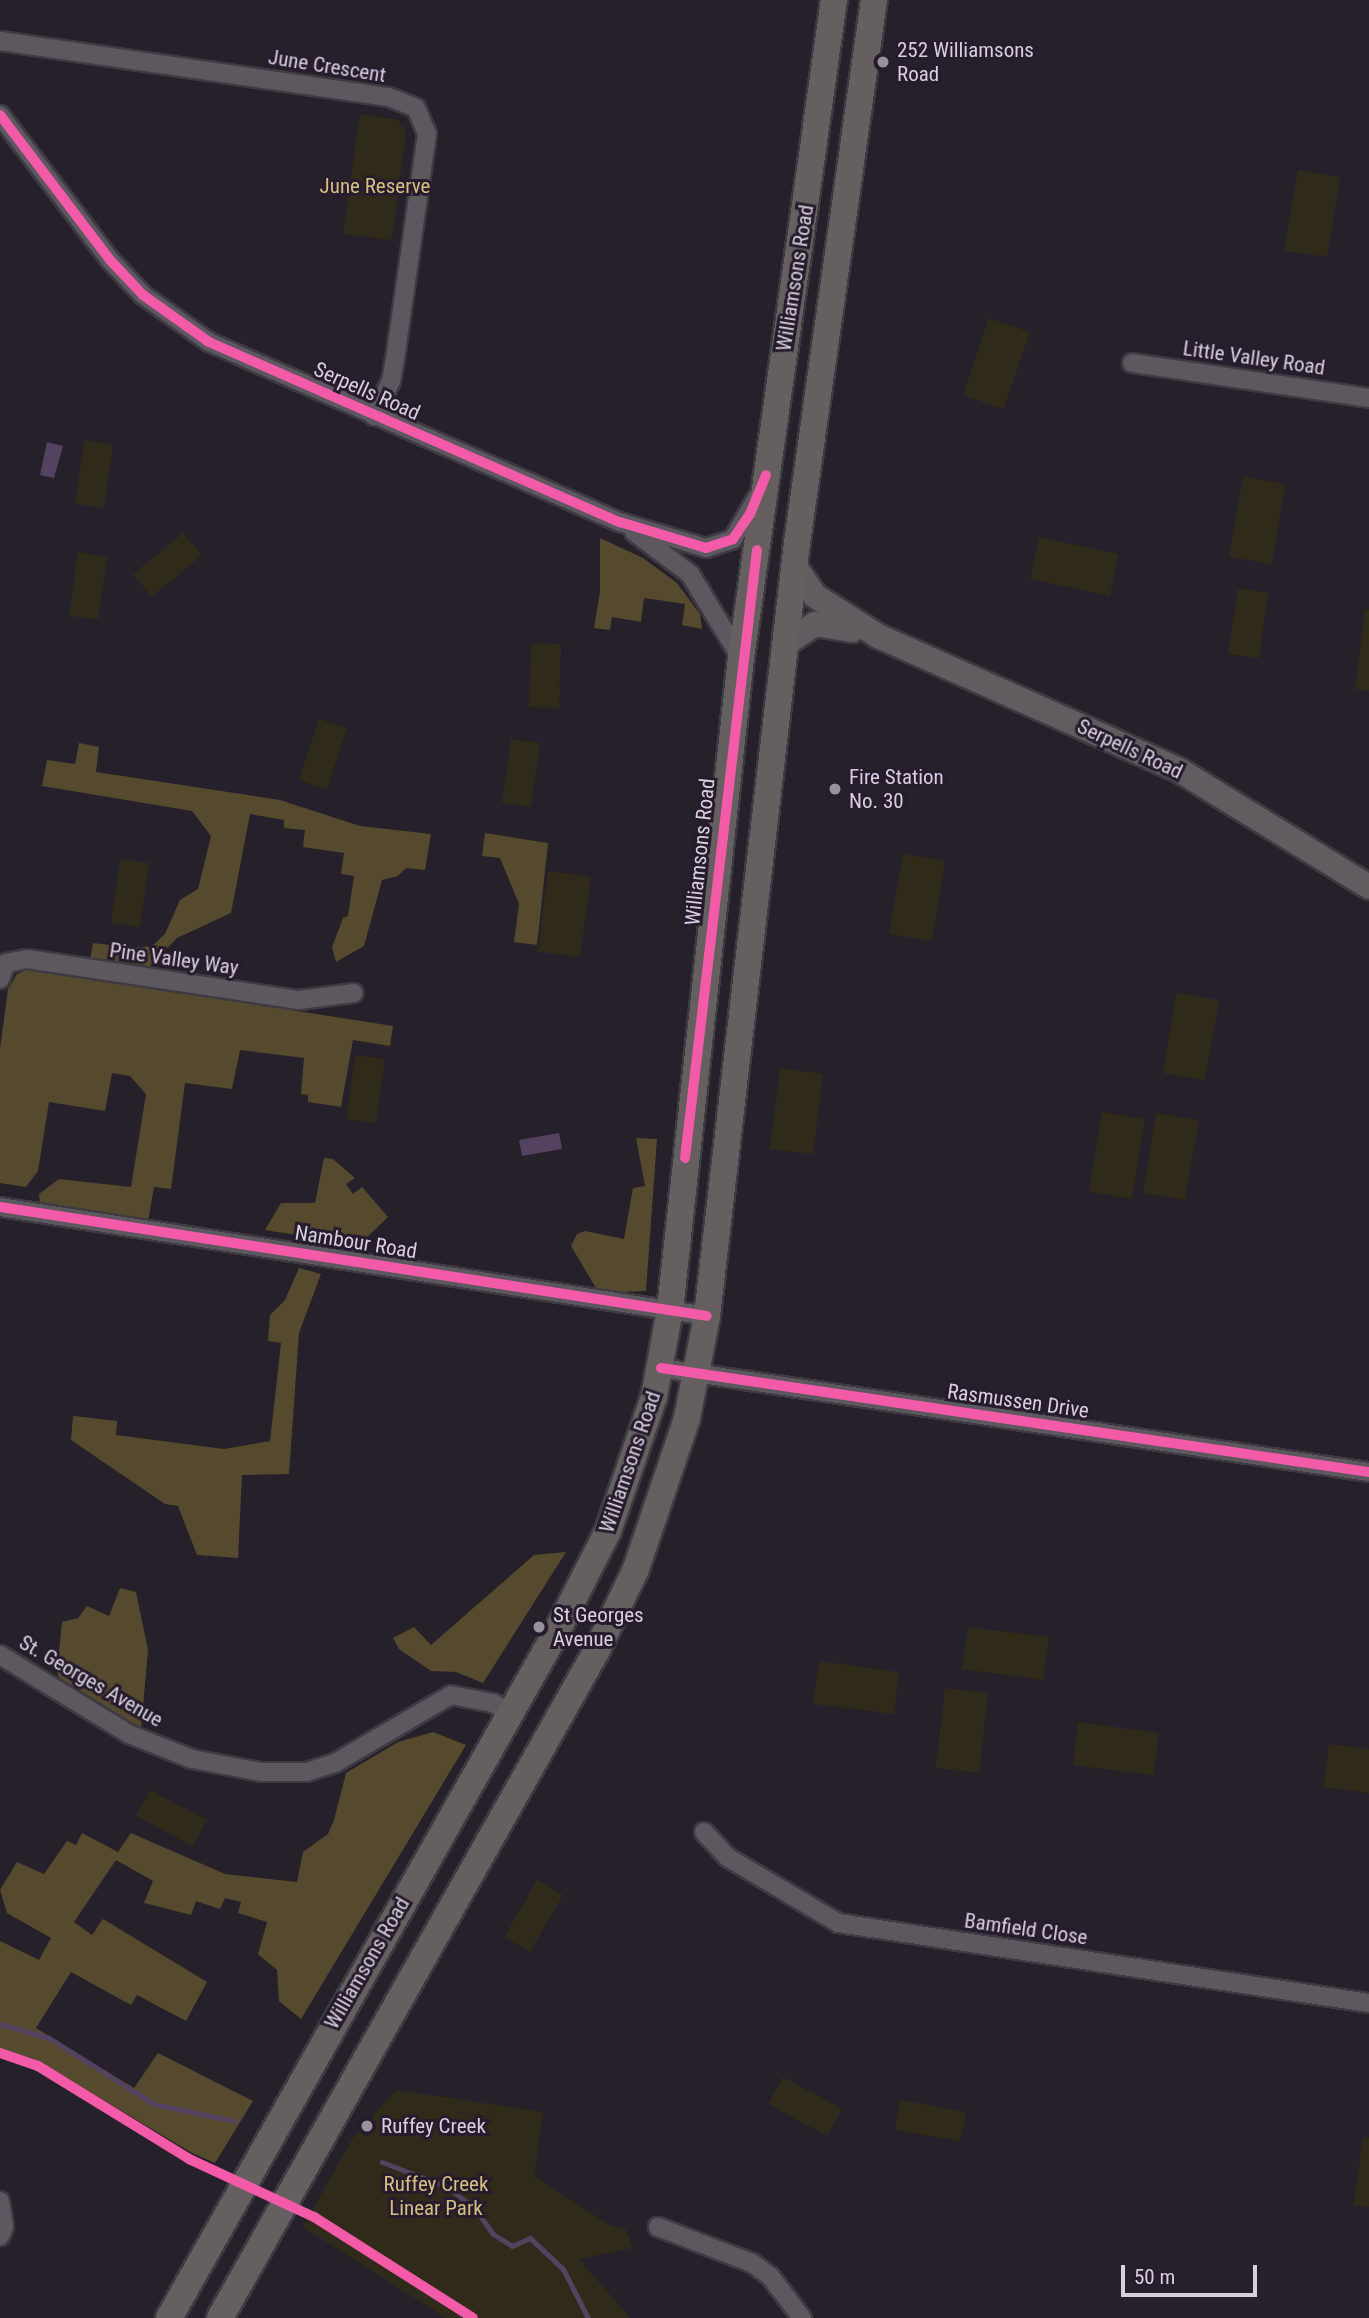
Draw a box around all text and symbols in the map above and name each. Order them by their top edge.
place label: 252 Williamsons Road [897,37,1034,87]
street label: June Crescent [266,44,388,88]
marker: 252 Williamsons Road [875,54,891,70]
park label: June Reserve [320,173,430,199]
street label: Williamsons Road [771,203,819,353]
street label: Little Valley Road [1181,336,1327,380]
street label: Serpells Road [310,356,424,426]
street label: Serpells Road [1073,714,1187,784]
place label: Fire Station No. 30 [849,764,944,814]
street label: Williamsons Road [680,777,720,927]
marker: Fire Station No. 30 [827,781,843,797]
street label: Pine Valley Way [108,937,240,981]
street label: Nambour Road [293,1220,419,1264]
street label: Rasmussen Drive [946,1379,1090,1423]
street label: Williamsons Road [594,1388,666,1536]
place label: St Georges Avenue [553,1602,644,1652]
marker: St Georges Avenue [531,1619,547,1635]
street label: St. Georges Avenue [15,1630,167,1732]
street label: Williamsons Road [319,1893,415,2033]
street label: Bamfield Close [963,1908,1089,1950]
place label: Ruffey Creek [381,2113,486,2139]
marker: Ruffey Creek [359,2118,375,2134]
park label: Ruffey Creek Linear Park [384,2171,488,2221]
scale bar [1124,2252,1260,2296]
text: 50 m [1134,2265,1175,2289]

